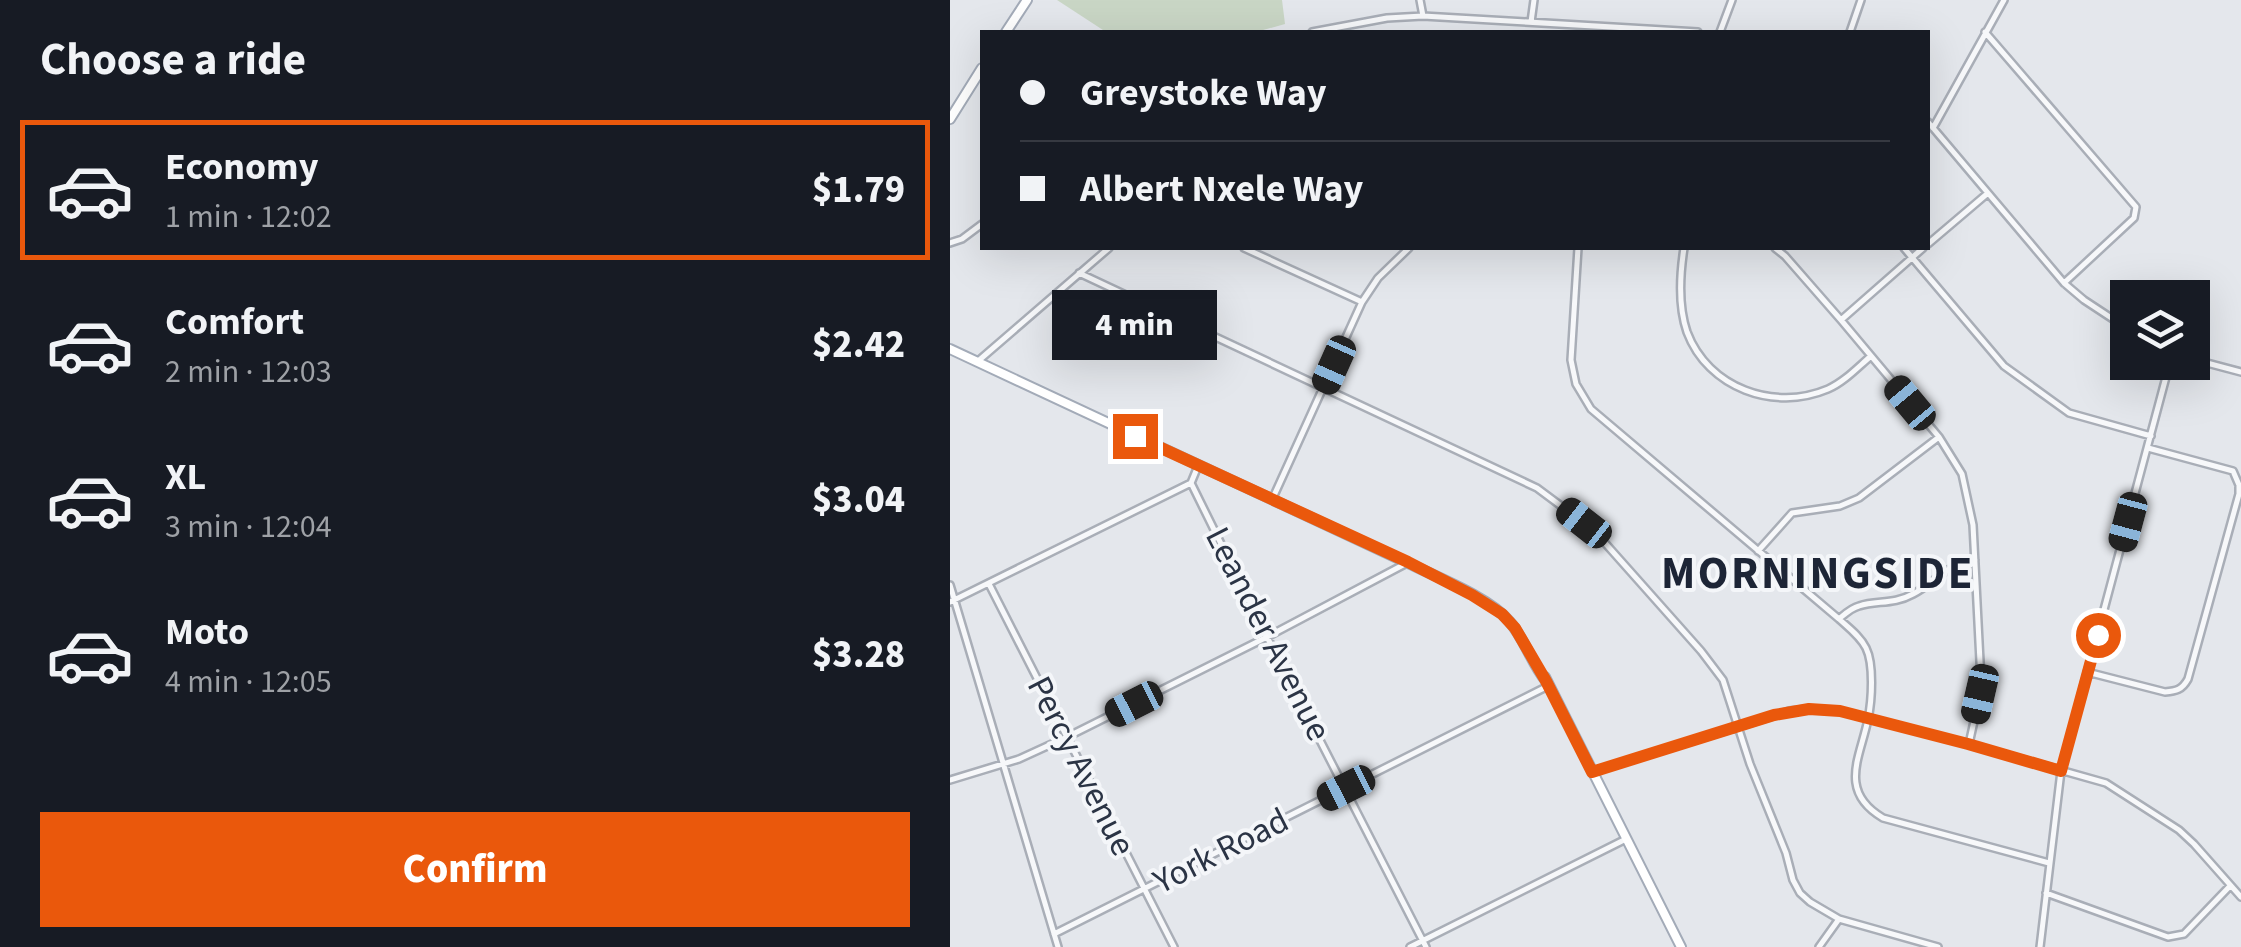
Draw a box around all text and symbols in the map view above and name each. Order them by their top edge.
text: Choose a ride [40,28,306,92]
text: Greystoke Way [1080,66,1327,120]
text: Economy [165,140,318,194]
icon: car [45,145,135,235]
text: Albert Nxele Way [1080,162,1363,216]
text: $1.79 [812,163,905,217]
text: 1 min · 12:02 [165,194,332,240]
map controls [2110,280,2210,380]
button: layers [2110,280,2210,380]
callout: 4 min [1052,291,1218,361]
text: Comfort [165,295,304,349]
icon: car [45,300,135,390]
text: 4 min [1095,302,1174,348]
text: $2.42 [812,318,905,372]
car [1308,331,1360,399]
text: 2 min · 12:03 [165,349,332,395]
car [1879,370,1941,436]
route end [1113,414,1158,459]
text: XL [165,450,206,504]
icon: car [45,455,135,545]
text: $3.04 [812,473,905,527]
car [2106,489,2150,555]
car [1551,493,1617,553]
text: 3 min · 12:04 [165,504,332,550]
street label: Leander Avenue [1193,518,1343,750]
district label: MORNINGSIDE [1661,542,1975,606]
text: Moto [165,605,249,659]
icon: car [45,610,135,700]
route start [2076,613,2121,658]
text: $3.28 [812,628,905,682]
text: 4 min · 12:05 [165,659,332,705]
car [1959,661,2001,727]
street label: Percy Avenue [1014,668,1148,864]
car [1100,677,1168,731]
car [1312,761,1380,815]
street label: York Road [1144,796,1297,907]
button: Confirm [40,812,910,927]

